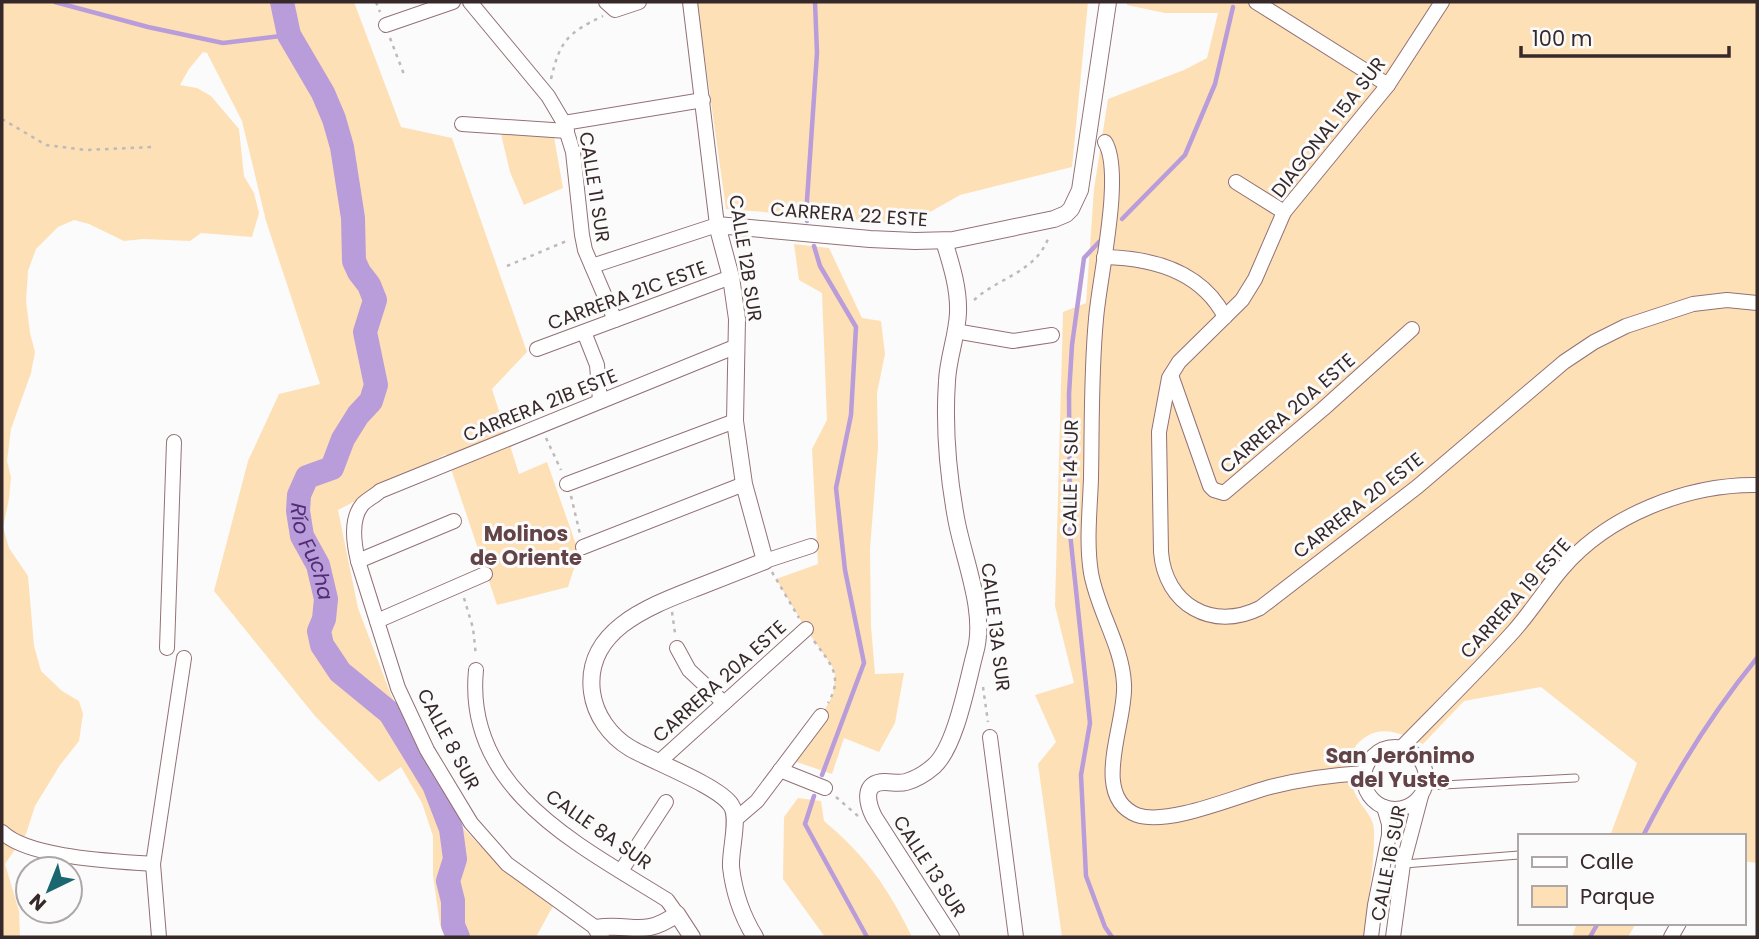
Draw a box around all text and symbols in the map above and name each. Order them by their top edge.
scale bar [1521,14,1729,58]
text: 100 m [1532,24,1592,53]
street label: DIAGONAL 15A SUR [1265,51,1392,203]
street label: CALLE 11 SUR [572,130,617,244]
street label: CALLE 12B SUR [722,193,769,323]
street label: CARRERA 22 ESTE [769,196,929,233]
street label: CARRERA 21C ESTE [544,254,710,337]
street label: CARRERA 20A ESTE [1214,347,1361,480]
street label: CARRERA 21B ESTE [459,362,621,449]
street label: CALLE 14 SUR [1056,419,1085,537]
street label: CARRERA 20 ESTE [1287,446,1429,565]
water label: Río Fucha [284,502,341,603]
district label: Molinos de Oriente [470,519,582,572]
street label: CARRERA 19 ESTE [1454,532,1577,665]
street label: CALLE 13A SUR [974,561,1017,693]
street label: CARRERA 20A ESTE [647,614,792,749]
street label: CALLE 8 SUR [411,684,487,795]
district label: San Jerónimo del Yuste [1325,741,1475,794]
street label: CALLE 8A SUR [540,783,657,876]
street label: CALLE 16 SUR [1364,803,1413,923]
street label: CALLE 13 SUR [887,810,973,923]
legend [1518,834,1745,925]
text: Calle [1580,847,1634,876]
north arrow [14,855,84,925]
text: Parque [1580,882,1655,911]
text: N [23,887,52,917]

